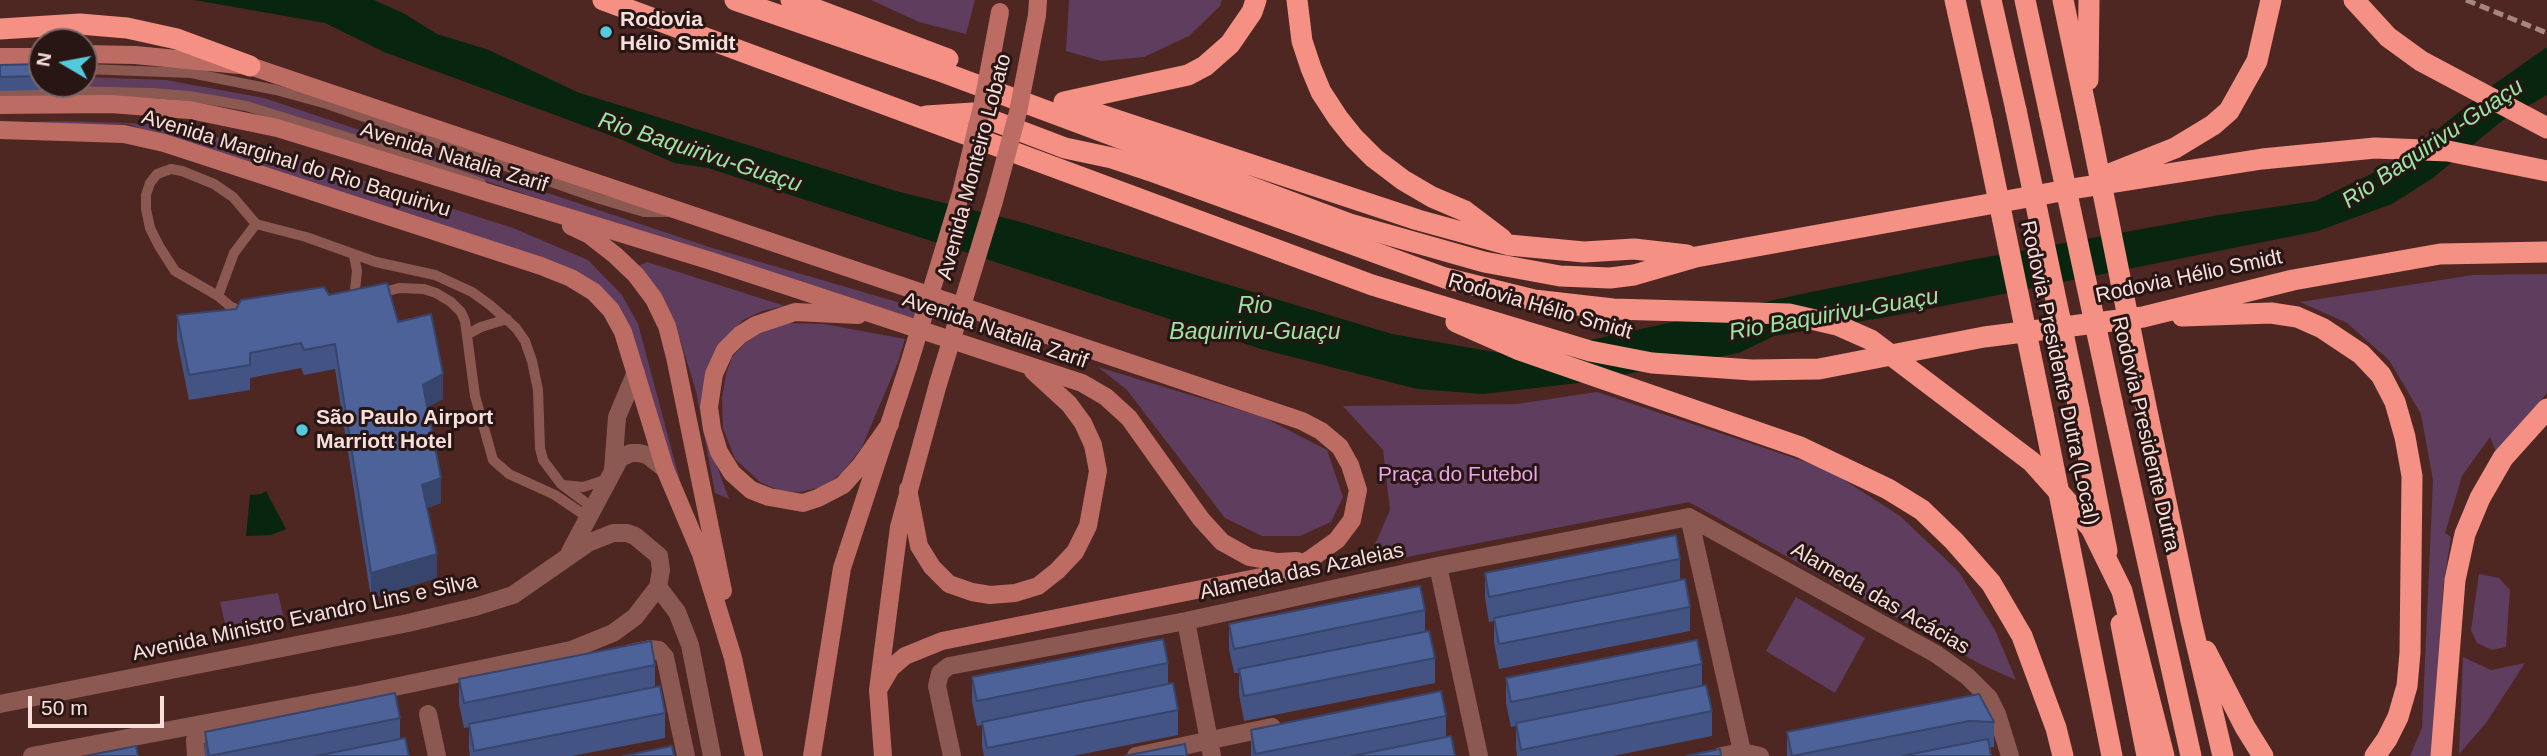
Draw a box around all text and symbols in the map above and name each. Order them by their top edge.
place label: Rodovia Hélio Smidt [620,7,736,57]
marker: Rodovia Hélio Smidt [598,24,614,40]
north arrow [28,28,98,98]
text: N [32,51,55,68]
street label: Avenida Monteiro Lobato [933,51,1017,283]
water label: Rio Baquirivu-Guaçu [2337,73,2529,215]
street label: Avenida Marginal do Rio Baquirivu [138,105,454,223]
water label: Rio Baquirivu-Guaçu [595,107,805,199]
street label: Avenida Natalia Zarif [357,118,551,198]
street label: Rodovia Presidente Dutra (Local) [2014,219,2104,527]
street label: Rodovia Hélio Smidt [2093,245,2285,309]
street label: Rodovia Hélio Smidt [1445,269,1635,345]
water label: Rio Baquirivu-Guaçu [1727,283,1941,347]
street label: Avenida Natalia Zarif [899,287,1091,375]
water label: Rio Baquirivu-Guaçu [1169,293,1341,347]
street label: Rodovia Presidente Dutra [2106,314,2184,554]
place label: São Paulo Airport Marriott Hotel [316,405,493,455]
marker: São Paulo Airport Marriott Hotel [294,422,310,438]
park label: Praça do Futebol [1378,462,1538,488]
street label: Alameda das Azaleias [1198,538,1406,606]
street label: Alameda das Acácias [1786,538,1974,660]
street label: Avenida Ministro Evandro Lins e Silva [130,569,480,667]
scale bar [32,682,168,726]
text: 50 m [41,696,88,719]

